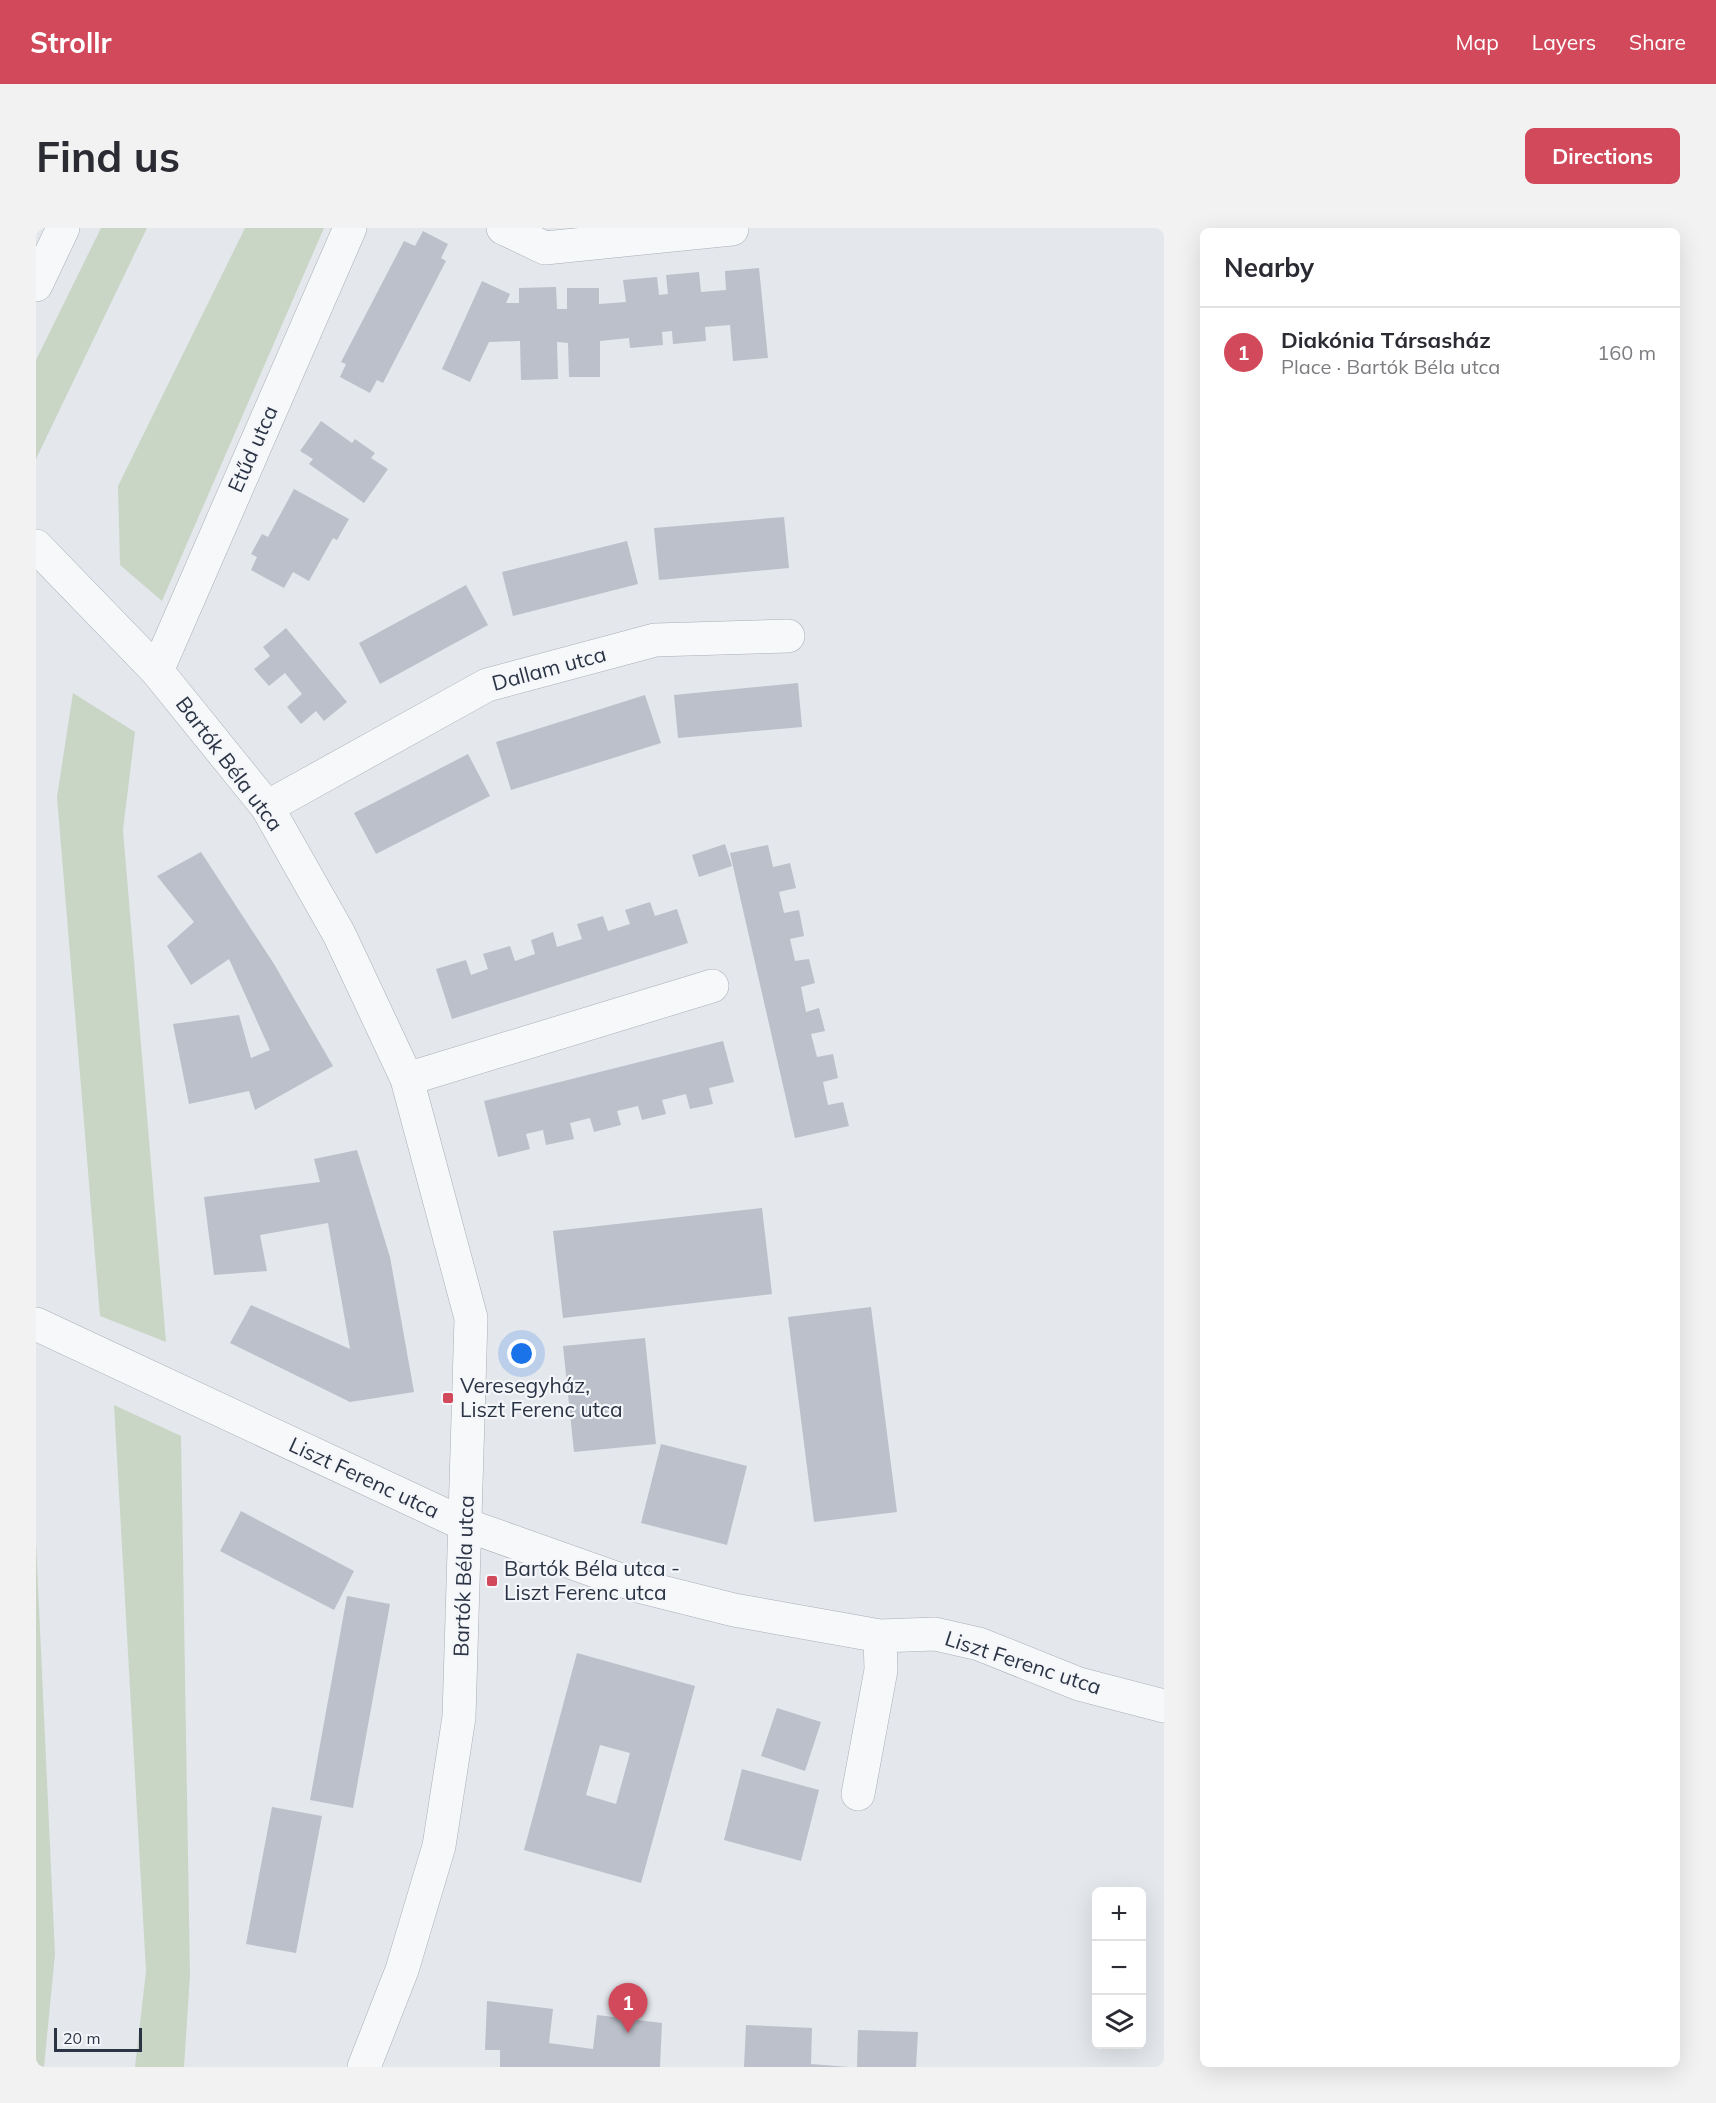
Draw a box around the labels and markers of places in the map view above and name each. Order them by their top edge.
place label: Veresegyház, Liszt Ferenc utca [460,1372,623,1422]
marker: Veresegyház, Liszt Ferenc utca [441,1391,455,1405]
place label: Bartók Béla utca - Liszt Ferenc utca [504,1555,680,1605]
marker: Bartók Béla utca - Liszt Ferenc utca [485,1574,499,1588]
pin: 1 [608,1984,648,2033]

